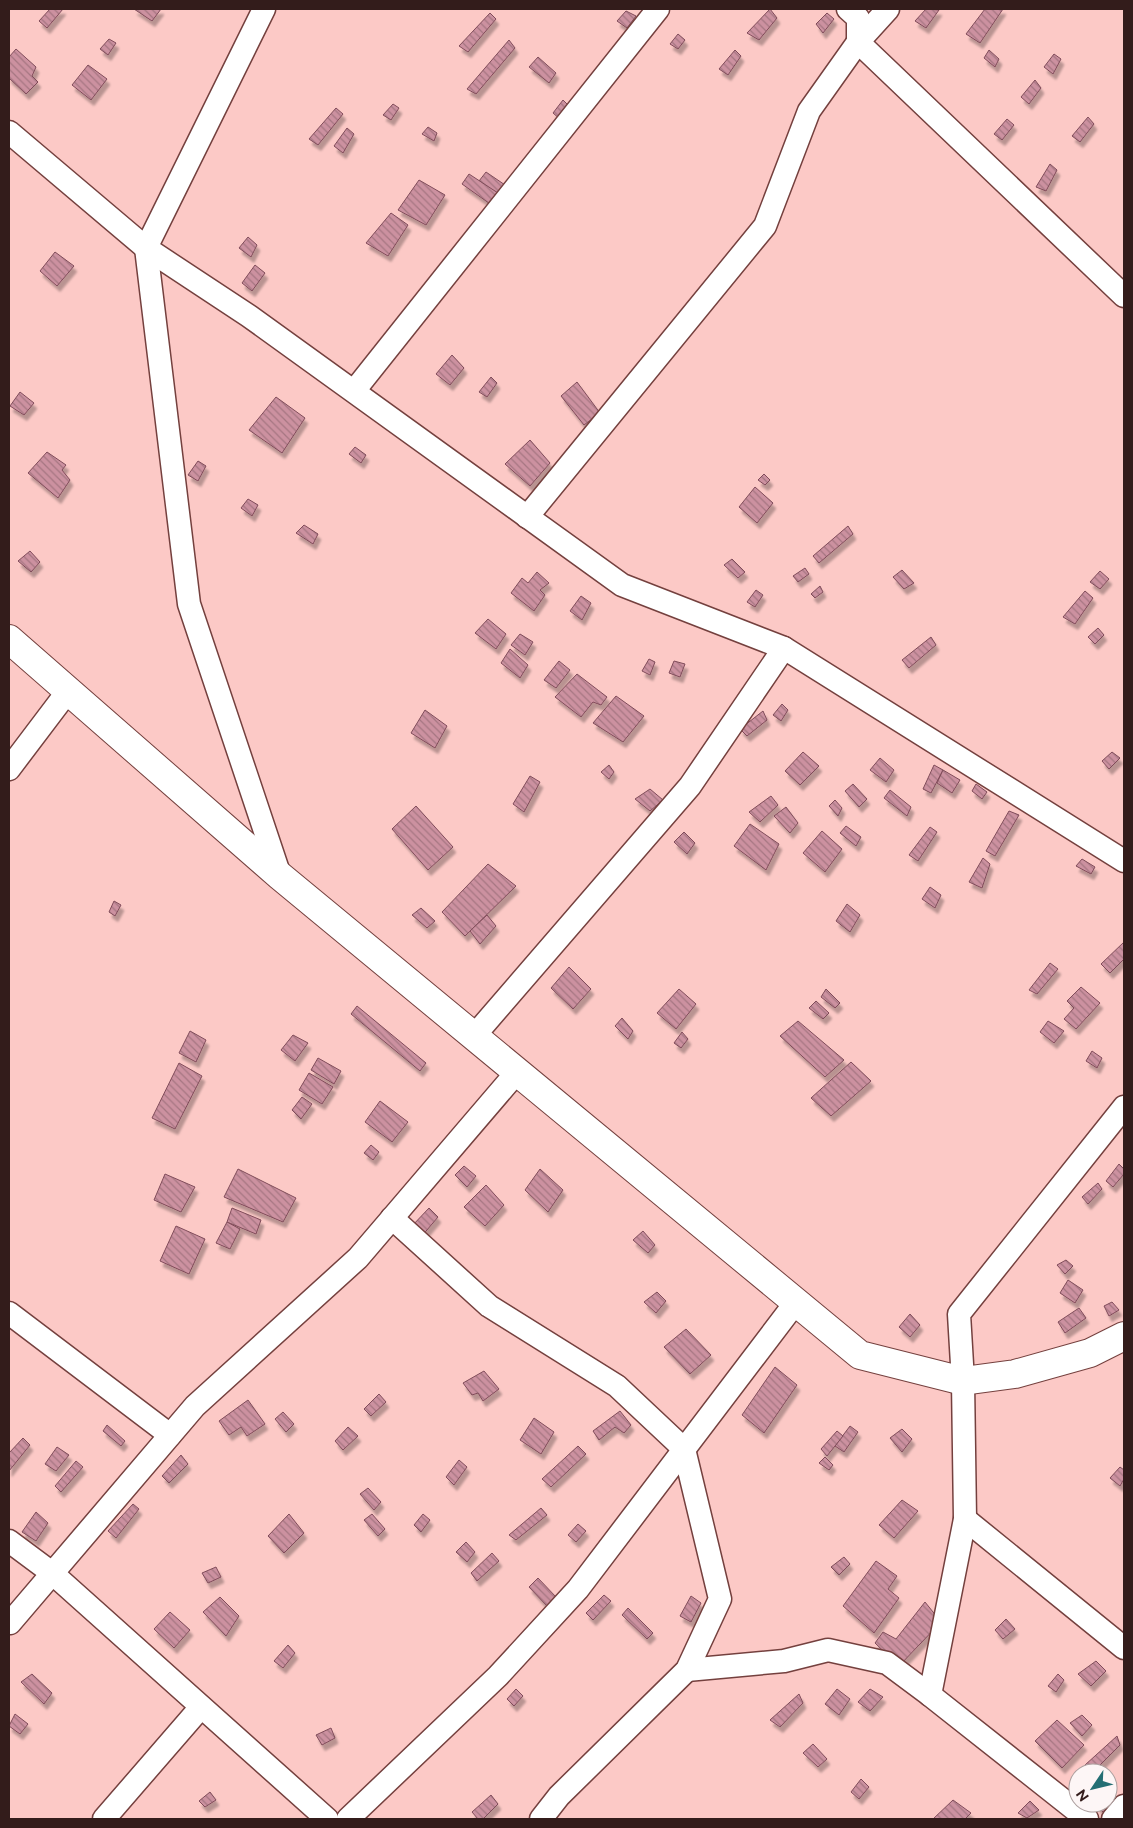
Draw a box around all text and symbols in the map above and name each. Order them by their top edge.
north arrow [1068,1763,1118,1813]
text: N [1073,1786,1092,1804]

